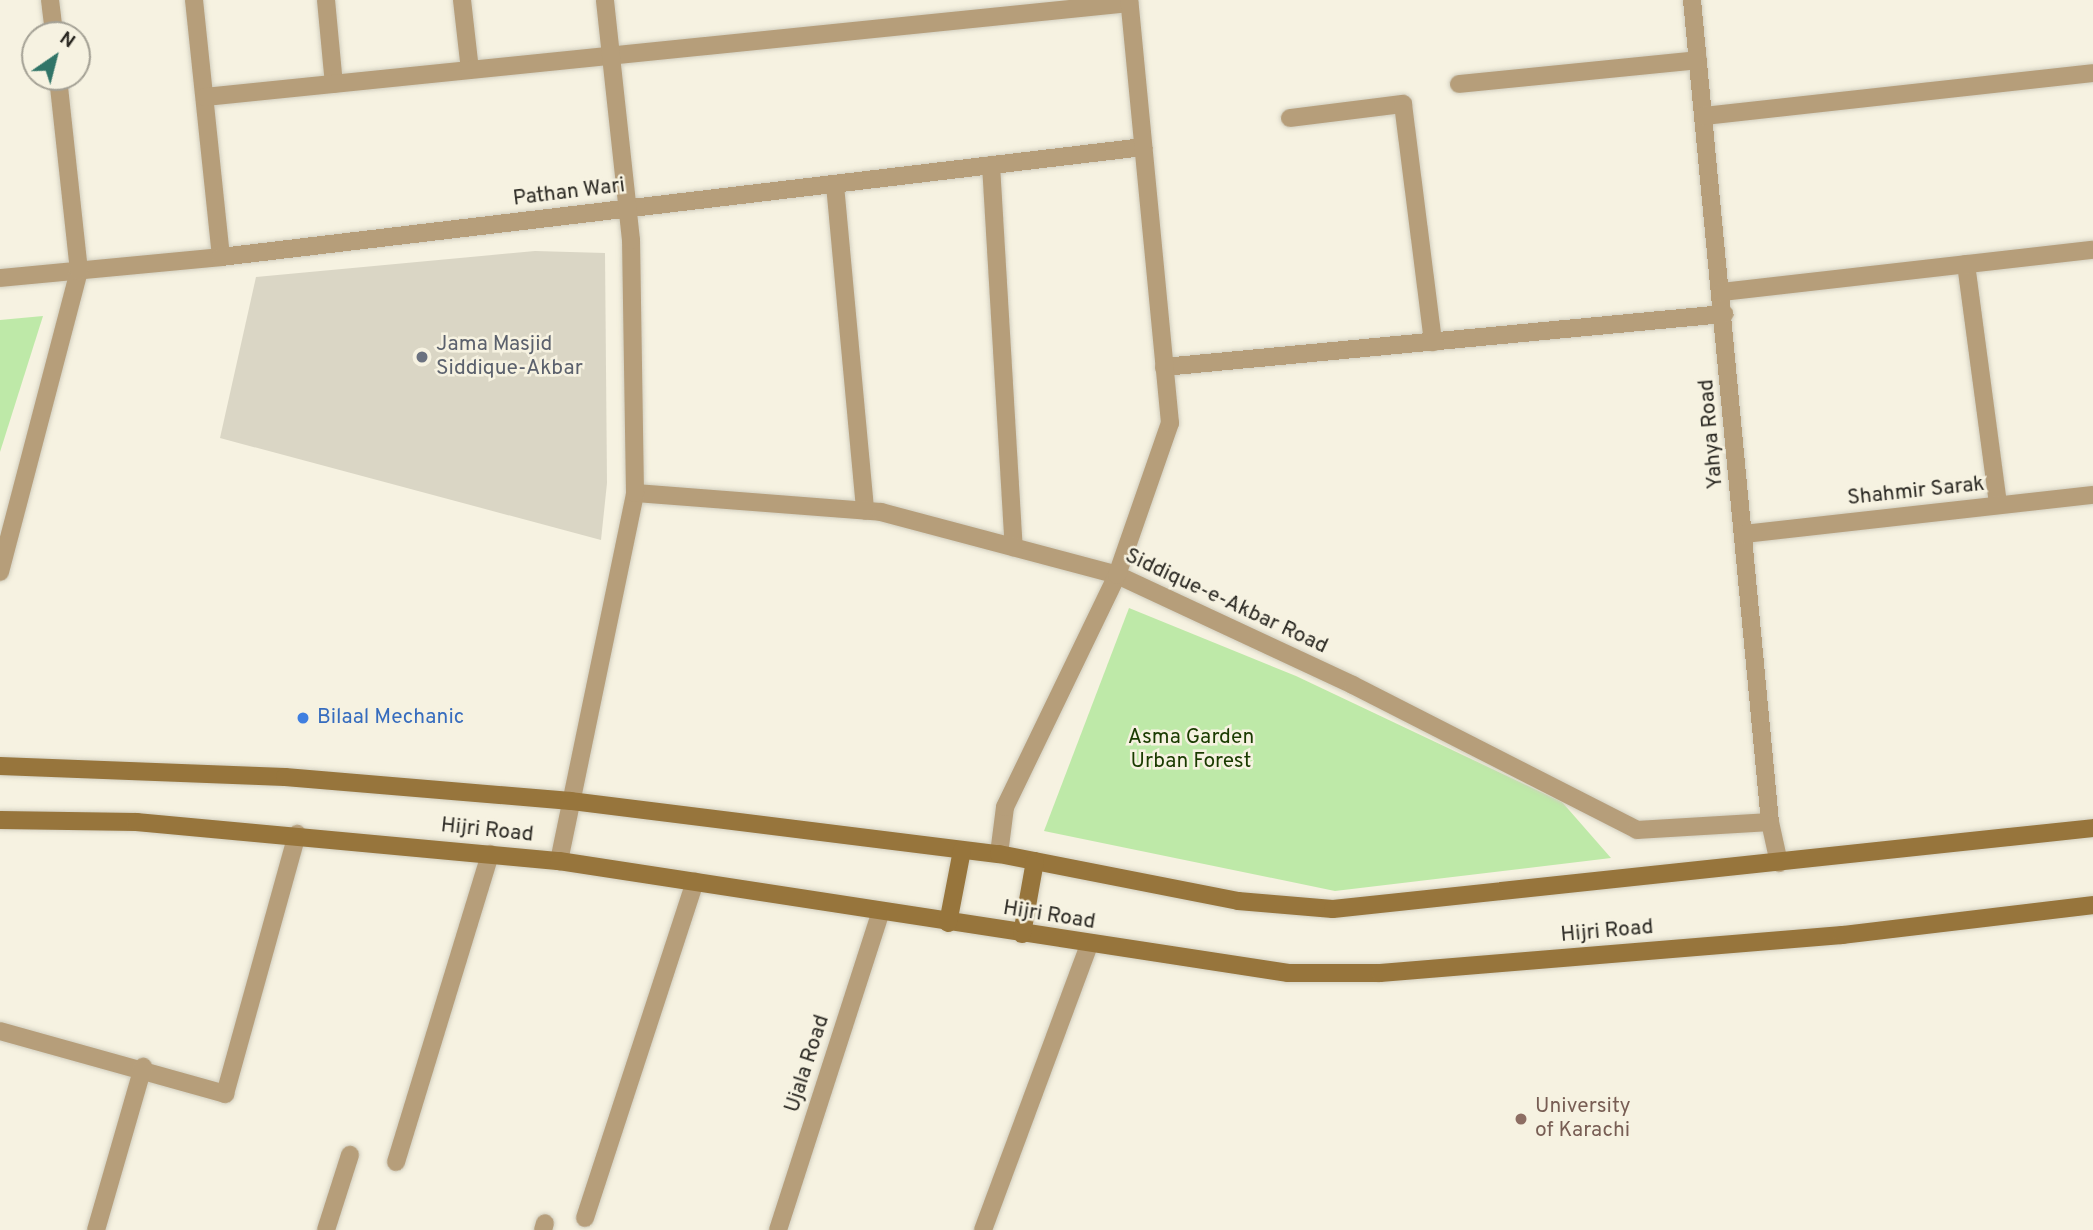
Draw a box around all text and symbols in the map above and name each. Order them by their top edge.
north arrow [21,21,91,91]
text: N [54,27,79,54]
street label: Pathan Wari [511,174,627,212]
place label: Jama Masjid Siddique-Akbar [436,332,583,382]
marker: Jama Masjid Siddique-Akbar [414,349,430,365]
street label: Yahya Road [1695,378,1729,490]
street label: Shahmir Sarak [1846,472,1986,512]
street label: Siddique-e-Akbar Road [1121,544,1331,660]
place label: Bilaal Mechanic [317,705,464,731]
marker: Bilaal Mechanic [295,710,311,726]
park label: Asma Garden Urban Forest [1128,725,1254,775]
street label: Hijri Road [439,814,535,848]
street label: Hijri Road [1001,896,1097,936]
street label: Hijri Road [1560,915,1654,949]
street label: Ujala Road [780,1012,836,1116]
place label: University of Karachi [1535,1094,1631,1144]
marker: University of Karachi [1513,1111,1529,1127]

